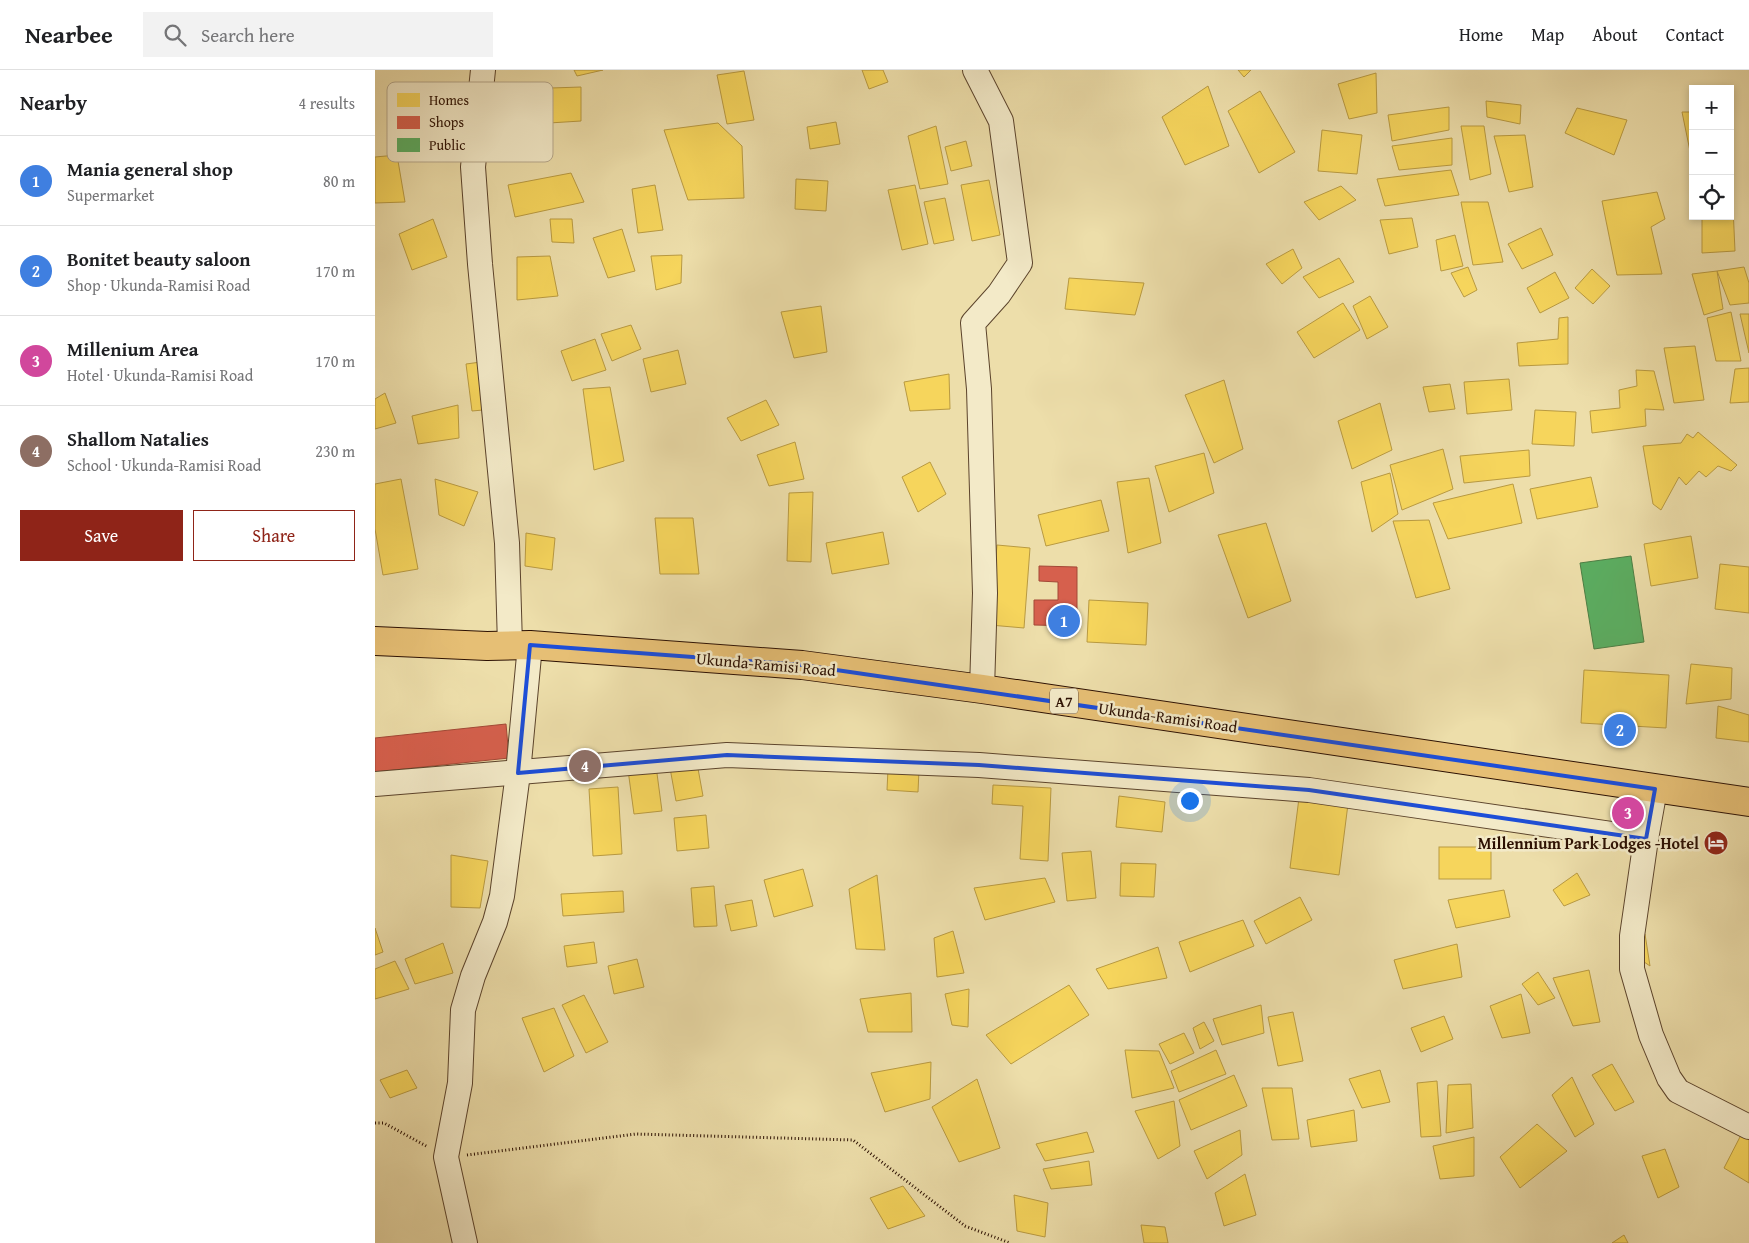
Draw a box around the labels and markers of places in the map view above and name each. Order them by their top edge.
pin: 1 [1048,602,1080,640]
pin: 2 [1604,711,1636,749]
pin: 4 [569,747,601,785]
pin: 3 [1612,794,1644,832]
hotel icon: Millennium Park Lodges -Hotel [1703,830,1729,856]
place label: Millennium Park Lodges -Hotel [1478,831,1699,855]

